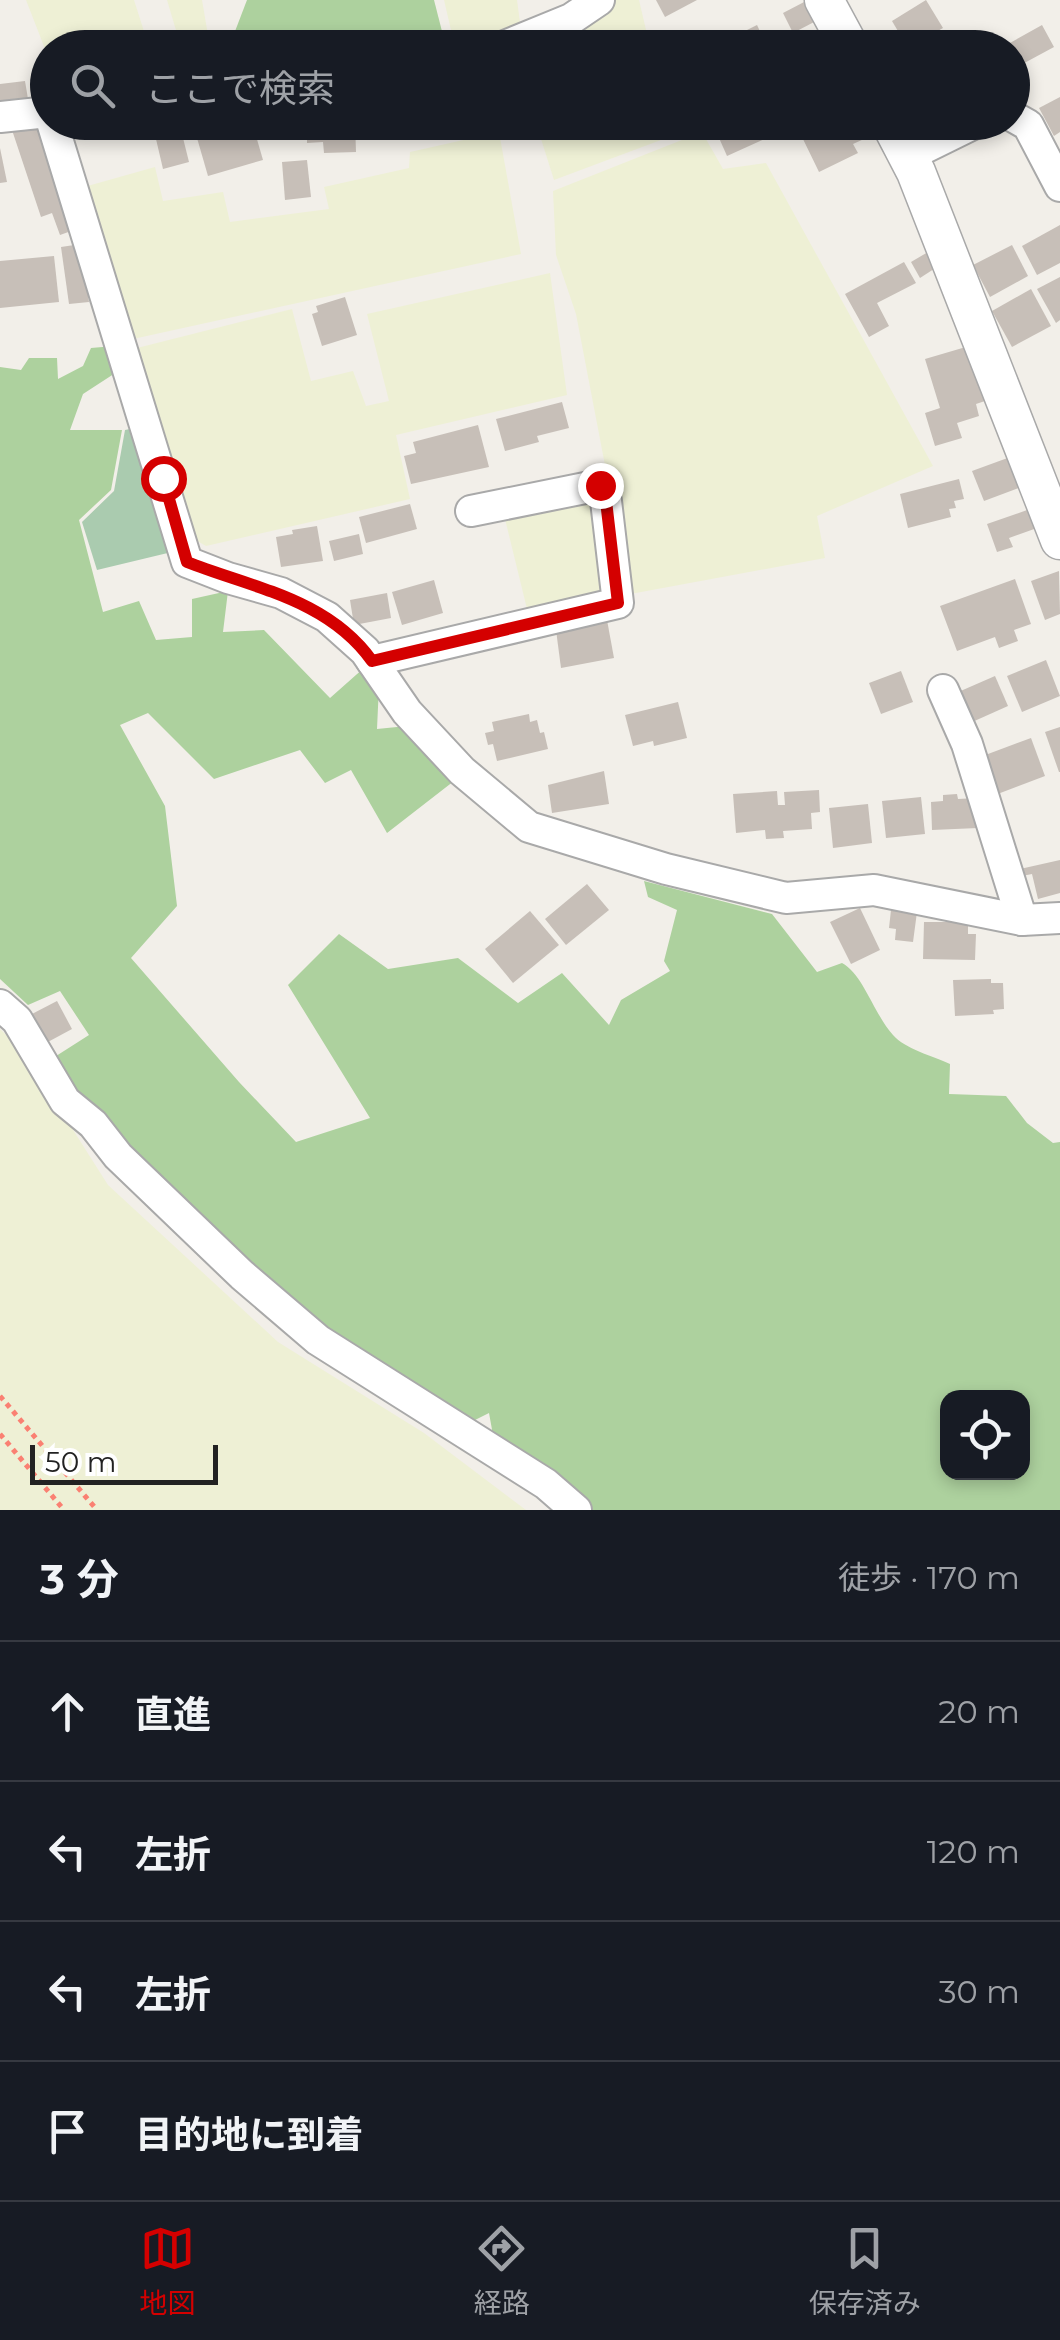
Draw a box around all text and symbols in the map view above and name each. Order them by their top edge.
search box [30,30,1030,140]
icon: search [65,58,120,113]
text: ここで検索 [145,65,335,112]
route start [141,456,187,502]
route end [578,463,624,509]
map controls [940,1390,1030,1480]
button: locate [940,1390,1030,1480]
scale bar [30,1440,218,1484]
text: 50 m [45,1445,116,1479]
text: 3 分 [40,1553,119,1605]
text: 徒歩 · 170 m [838,1558,1020,1597]
icon: ahead [40,1684,95,1739]
text: 直進 [135,1691,211,1738]
text: 20 m [938,1692,1020,1731]
icon: left [40,1824,95,1879]
text: 左折 [135,1831,211,1878]
text: 120 m [927,1832,1020,1871]
icon: left [40,1964,95,2019]
text: 左折 [135,1971,211,2018]
text: 30 m [938,1972,1020,2011]
icon: arrive [40,2104,95,2159]
text: 目的地に到着 [135,2111,363,2158]
tab: 地図 [139,2221,195,2321]
tab: 経路 [474,2221,530,2321]
tab: 保存済み [809,2221,921,2321]

